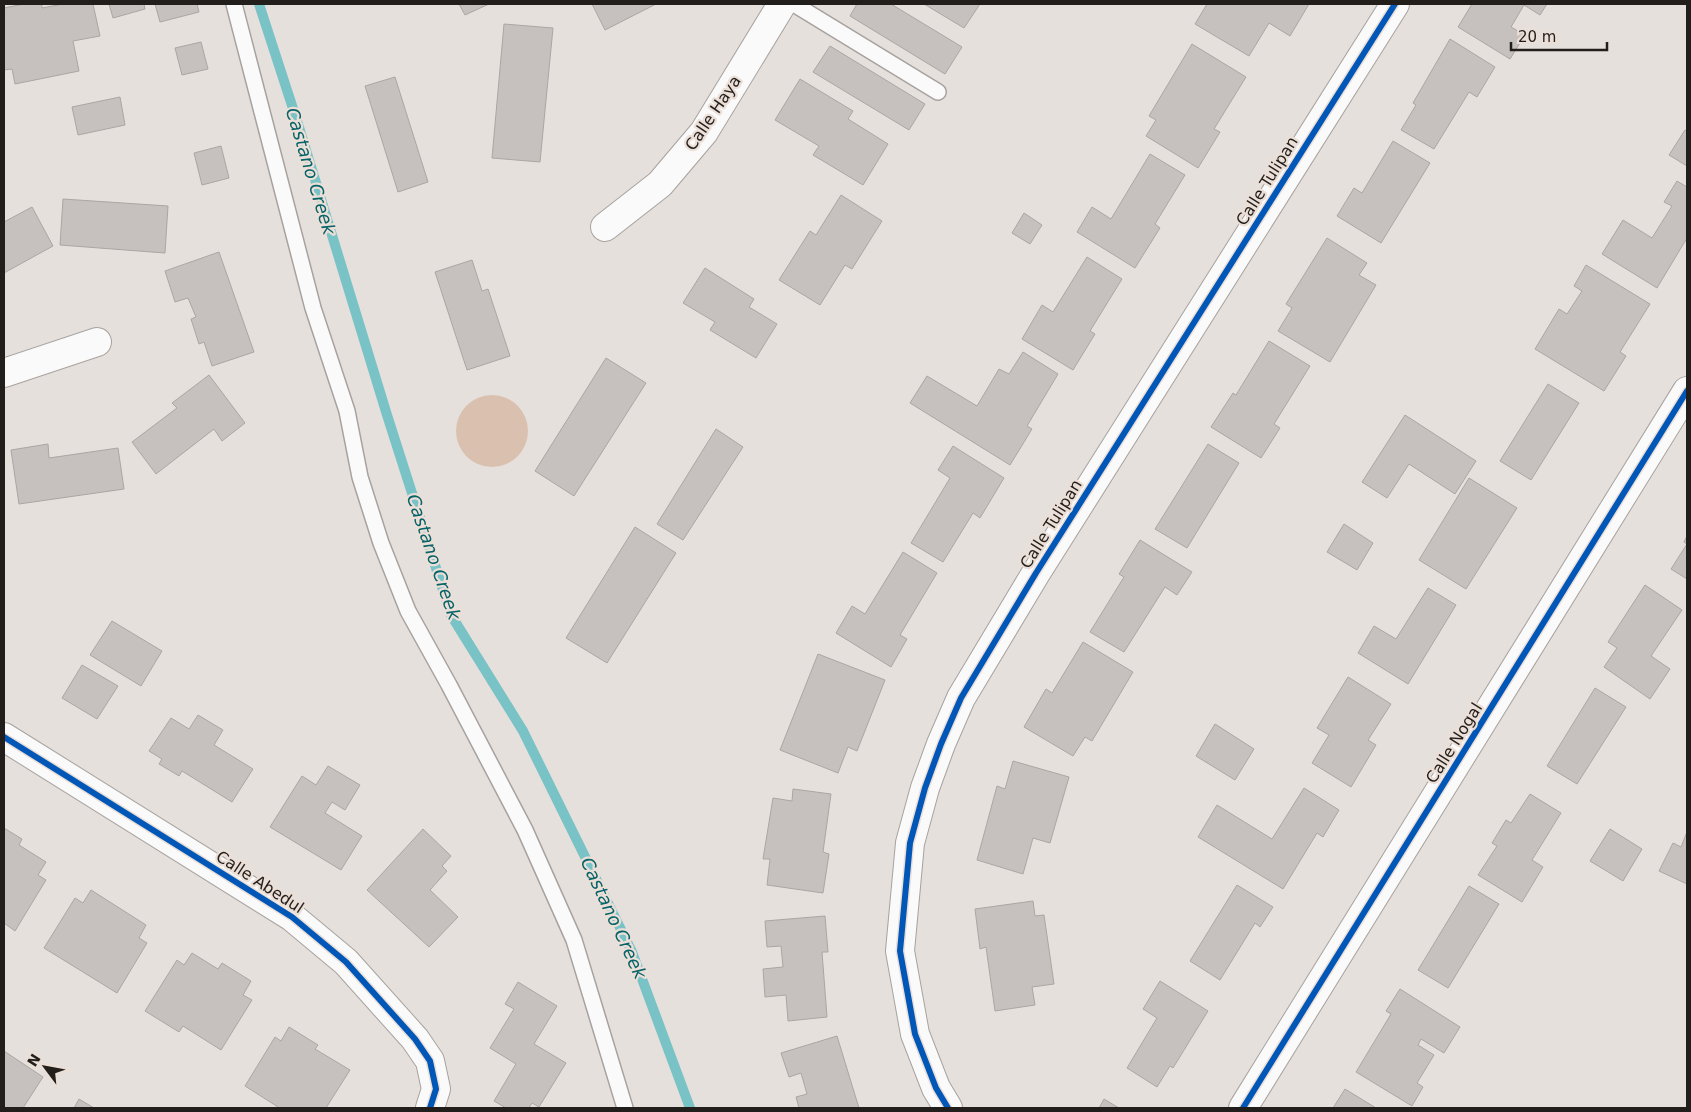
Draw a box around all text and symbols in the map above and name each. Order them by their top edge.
scale bar [1511,20,1607,52]
text: 20 m [1518,28,1556,46]
street label: Calle Haya [681,72,745,154]
water label: Castano Creek [282,105,341,239]
street label: Calle Tulipan [1232,133,1302,229]
street label: Calle Tulipan [1016,476,1086,572]
water label: Castano Creek [403,491,466,624]
street label: Calle Nogal [1422,699,1486,787]
street label: Calle Abedul [213,847,307,917]
water label: Castano Creek [577,854,652,984]
north arrow [20,1042,70,1092]
text: N [24,1051,44,1069]

